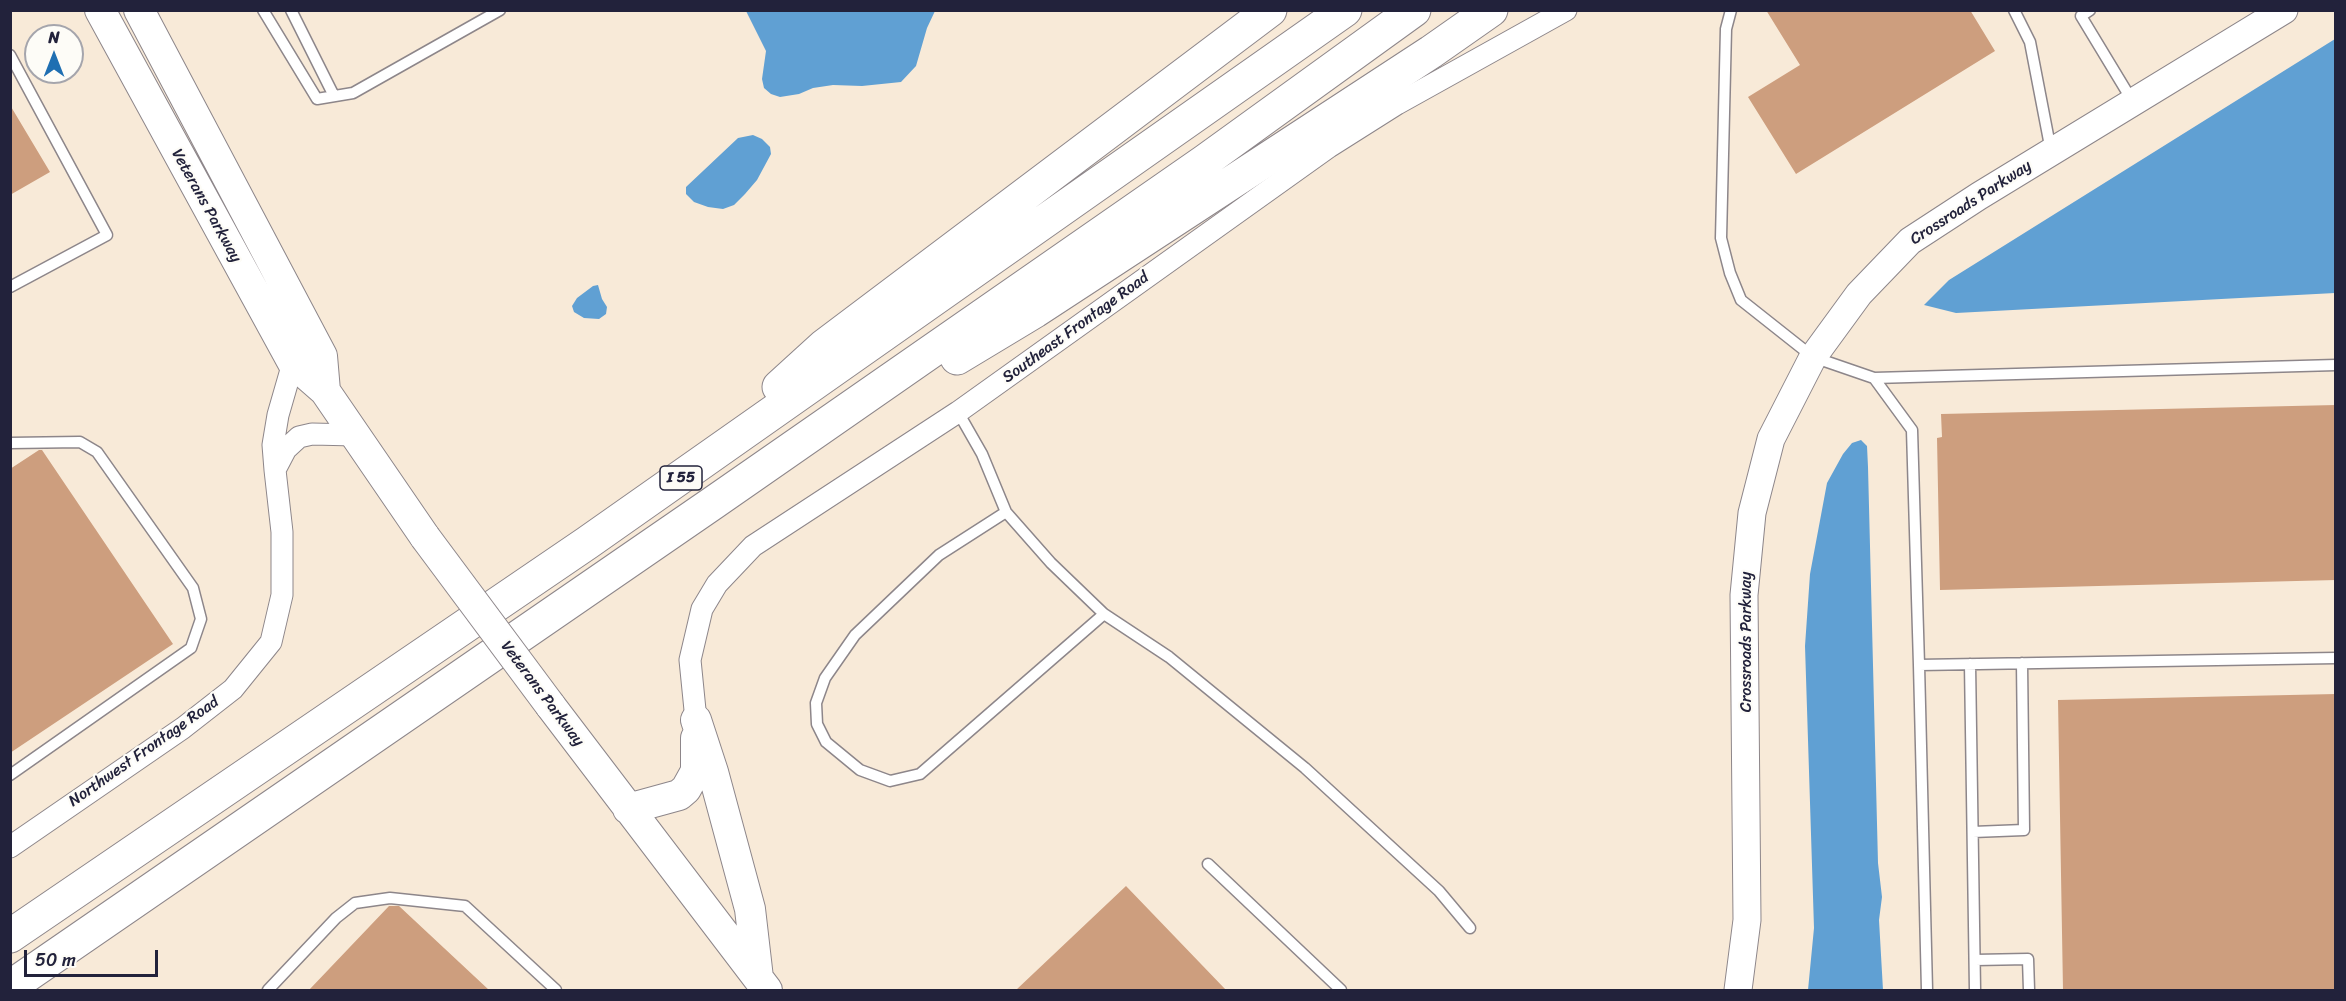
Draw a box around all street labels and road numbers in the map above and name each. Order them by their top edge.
street label: Veterans Parkway [167,146,245,266]
street label: Crossroads Parkway [1907,157,2035,249]
street label: Southeast Frontage Road [999,268,1153,388]
road number: I 55 [660,466,702,490]
street label: Crossroads Parkway [1737,572,1757,712]
street label: Veterans Parkway [496,638,588,750]
street label: Northwest Frontage Road [65,693,223,811]

